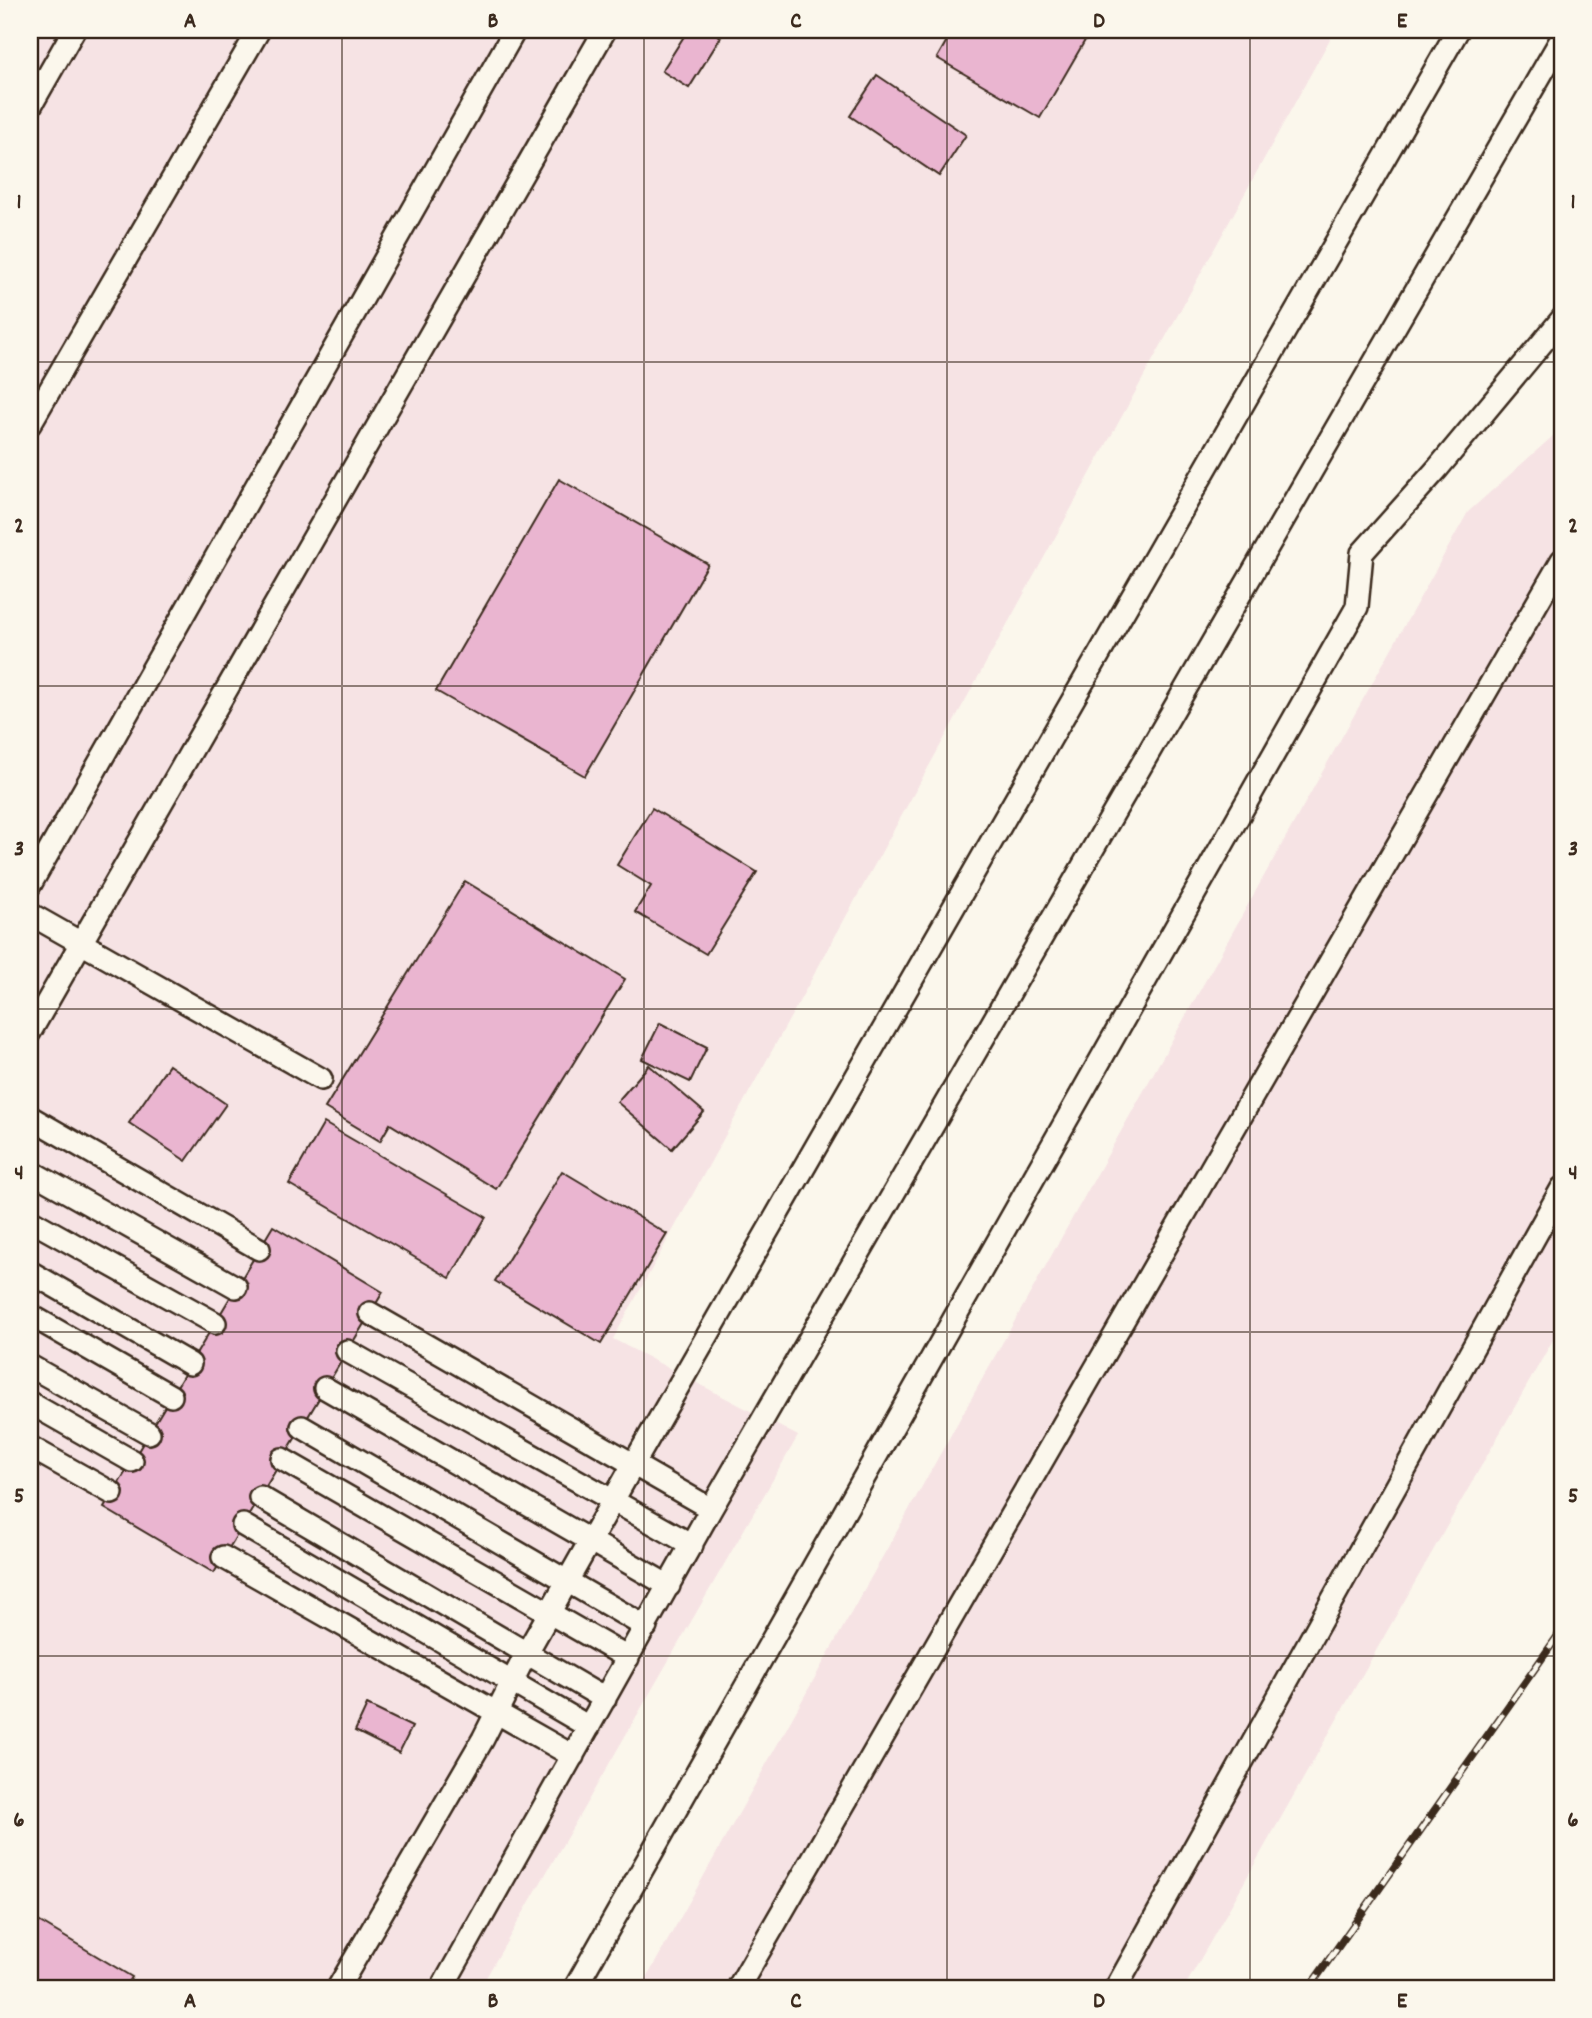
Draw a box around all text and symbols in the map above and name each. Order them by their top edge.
text: A [184,6,196,39]
text: B [488,6,499,39]
text: C [790,6,802,39]
text: D [1093,6,1105,39]
text: E [1397,6,1408,39]
text: 1 [16,187,22,220]
text: 1 [1570,187,1576,220]
text: 2 [14,511,24,544]
text: 2 [1568,511,1578,544]
text: 3 [14,834,24,867]
text: 3 [1568,834,1578,867]
text: 4 [14,1158,24,1191]
text: 4 [1568,1158,1578,1191]
text: 5 [14,1481,24,1514]
text: 5 [1568,1481,1578,1514]
text: 6 [13,1805,25,1838]
text: 6 [1567,1805,1579,1838]
text: A [184,1986,196,2018]
text: B [488,1986,499,2018]
text: C [790,1986,802,2018]
text: D [1093,1986,1105,2018]
text: E [1397,1986,1408,2018]

